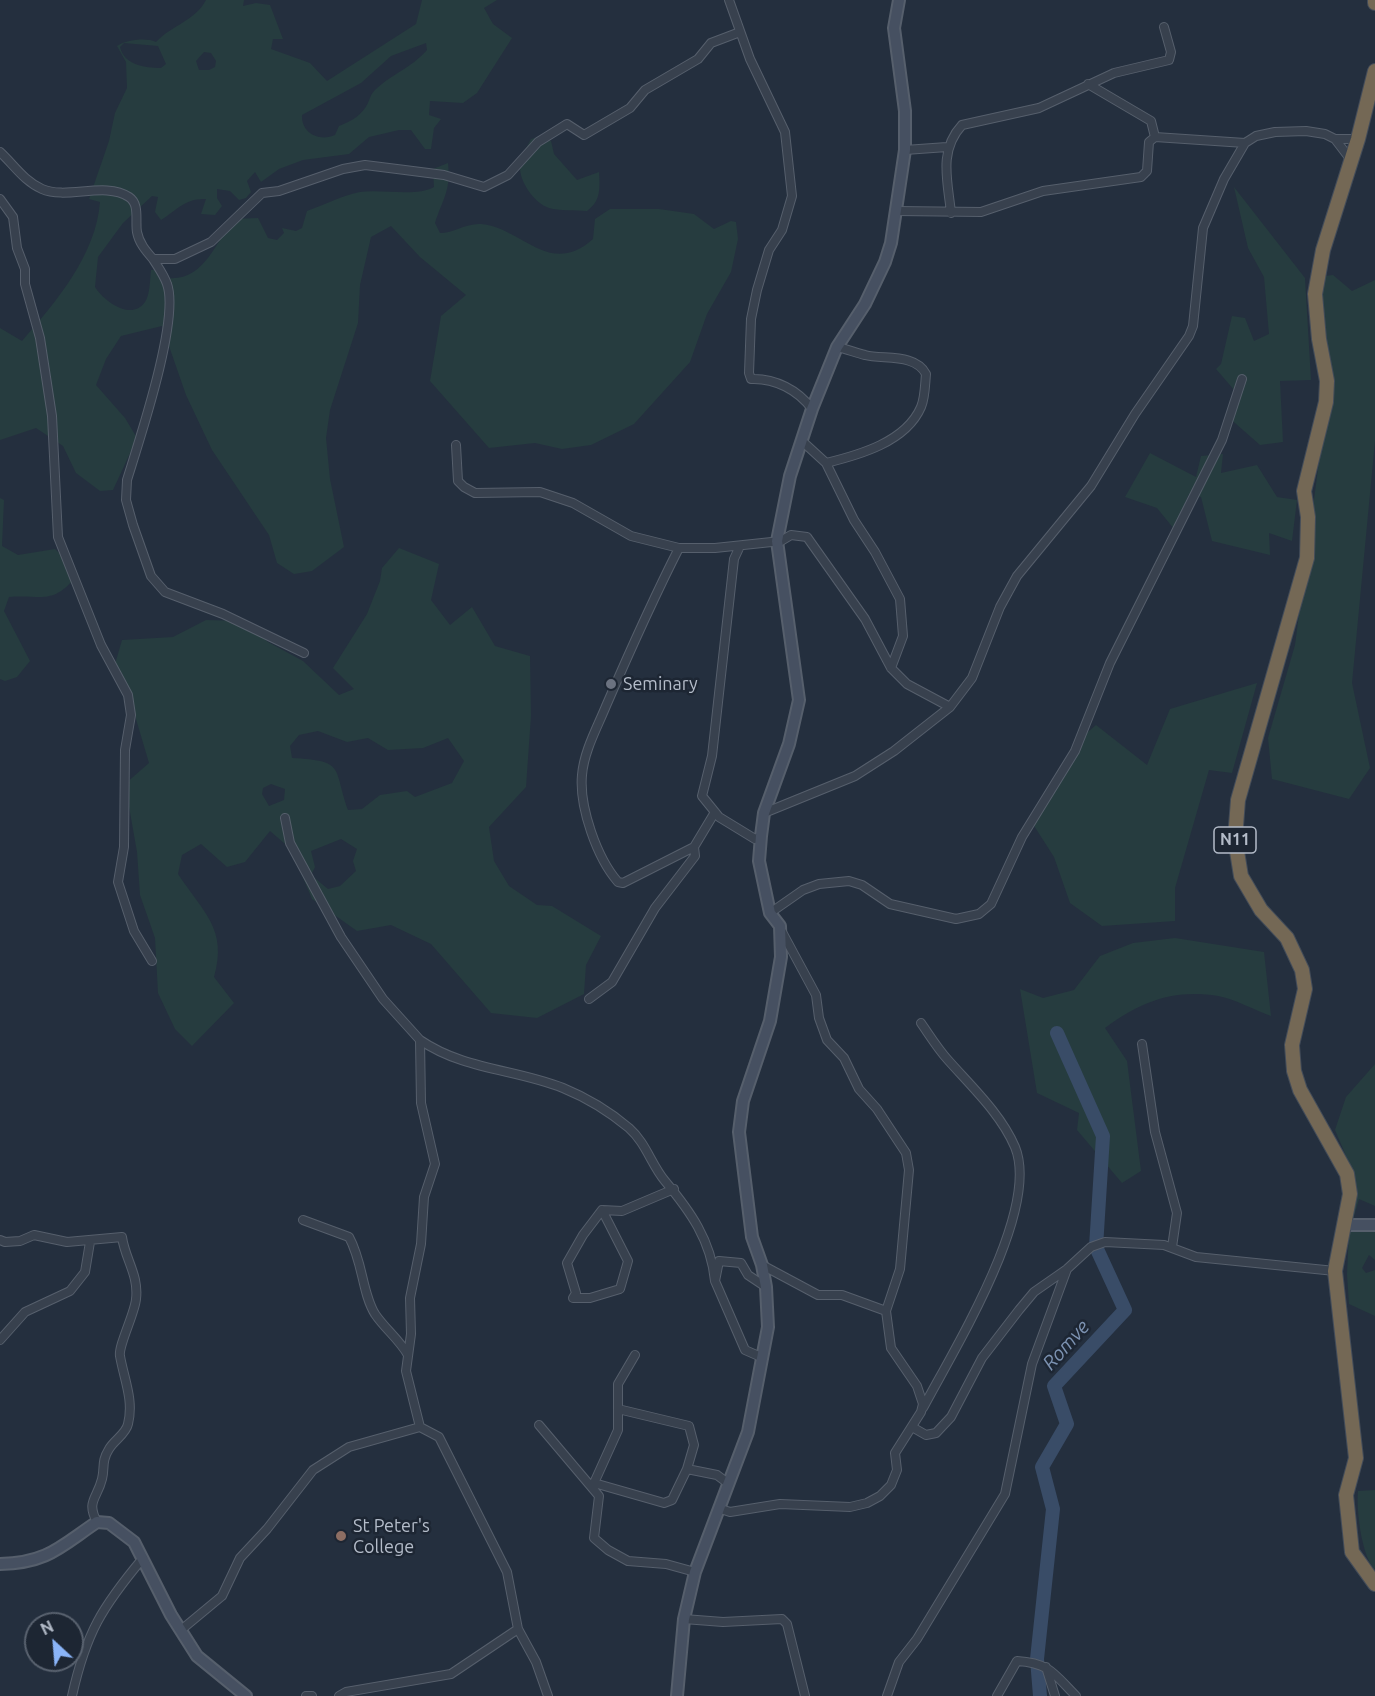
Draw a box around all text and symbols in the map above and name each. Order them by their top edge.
place label: Seminary [623,673,698,695]
marker: Seminary [604,677,618,691]
road number: N11 [1214,827,1256,853]
water label: Romve [1037,1315,1095,1375]
place label: St Peter's College [353,1515,430,1558]
marker: St Peter's College [334,1529,348,1543]
north arrow [24,1612,84,1672]
text: N [38,1617,56,1638]

